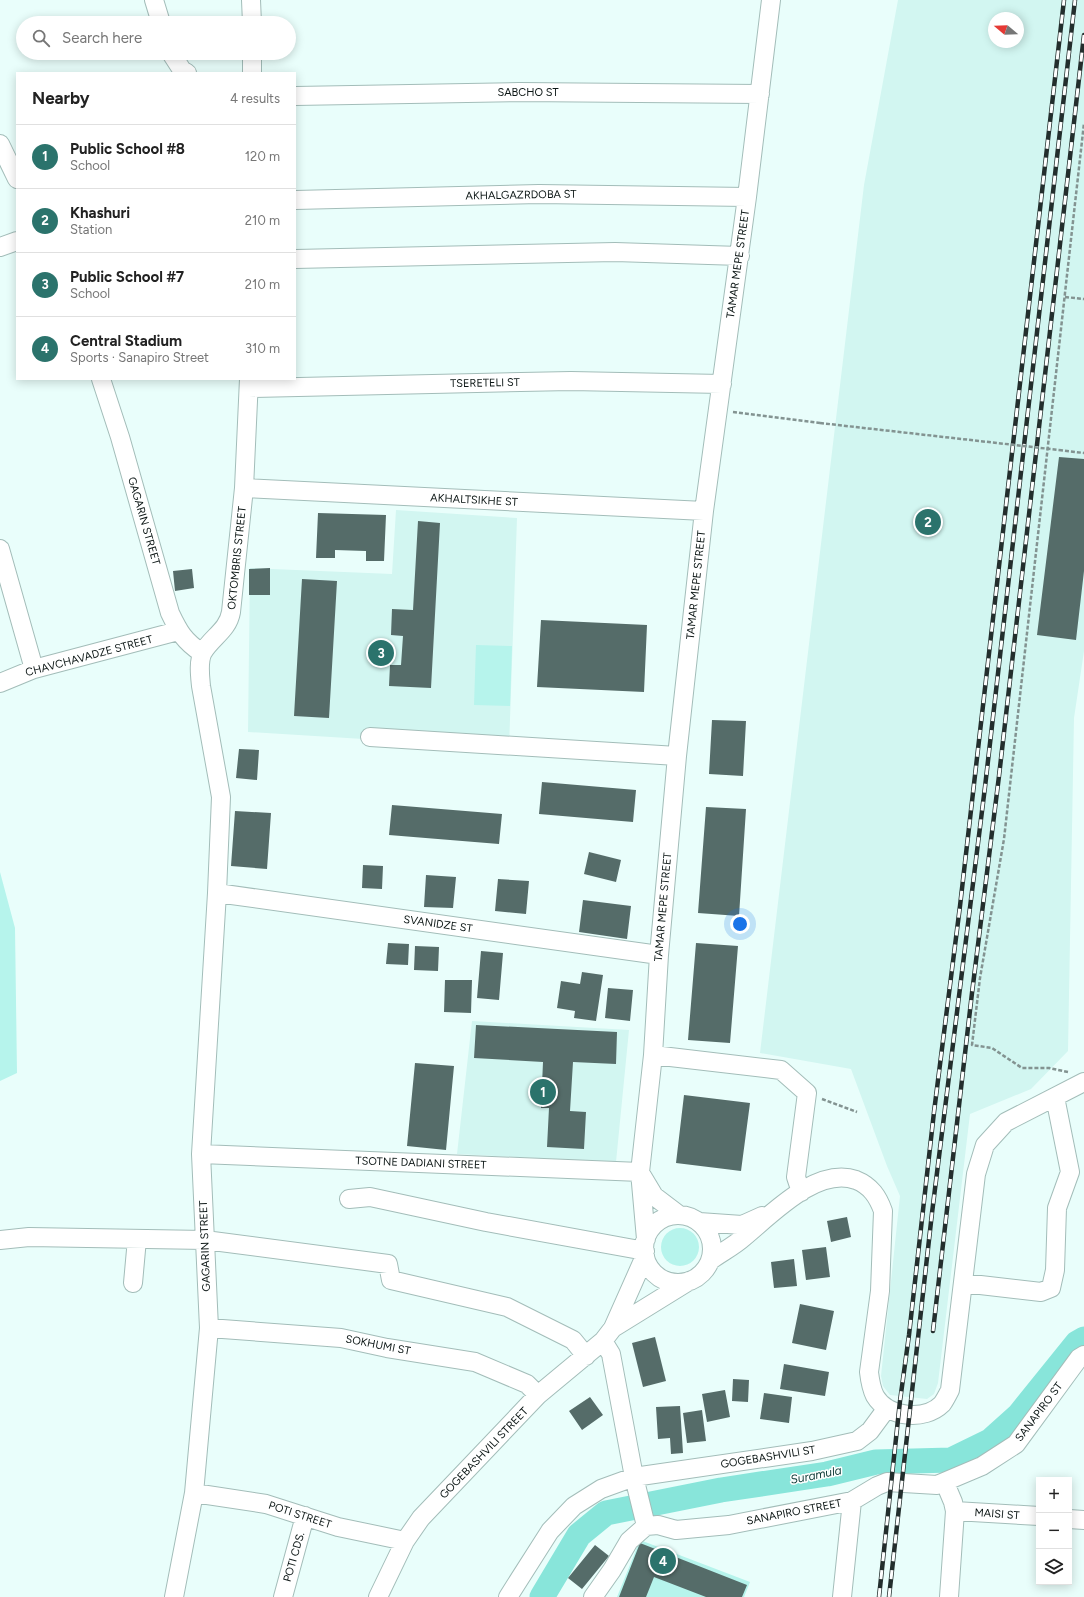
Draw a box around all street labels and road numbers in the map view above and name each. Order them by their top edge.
street label: SABCHO ST [497,86,559,99]
street label: AKHALGAZRDOBA ST [465,188,577,202]
street label: TAMAR MEPE STREET [724,209,752,319]
street label: TSERETELI ST [450,376,520,390]
street label: GAGARIN STREET [125,475,163,567]
street label: AKHALTSIKHE ST [430,491,518,509]
street label: OKTOMBRIS STREET [225,506,249,610]
street label: TAMAR MEPE STREET [684,530,708,640]
street label: CHAVCHAVADZE STREET [24,633,154,679]
street label: TAMAR MEPE STREET [652,852,674,962]
street label: SVANIDZE ST [403,913,473,935]
street label: TSOTNE DADIANI STREET [355,1154,487,1172]
street label: GAGARIN STREET [197,1200,213,1292]
street label: SOKHUMI ST [344,1332,412,1358]
street label: SANAPIRO ST [1013,1380,1065,1444]
street label: GOGEBASHVILI STREET [437,1405,531,1501]
street label: GOGEBASHVILI ST [720,1443,816,1471]
street label: SANAPIRO STREET [745,1496,843,1528]
street label: POTI STREET [267,1499,333,1531]
street label: MAISI ST [974,1506,1020,1522]
street label: POTI CDS. [281,1531,307,1583]

